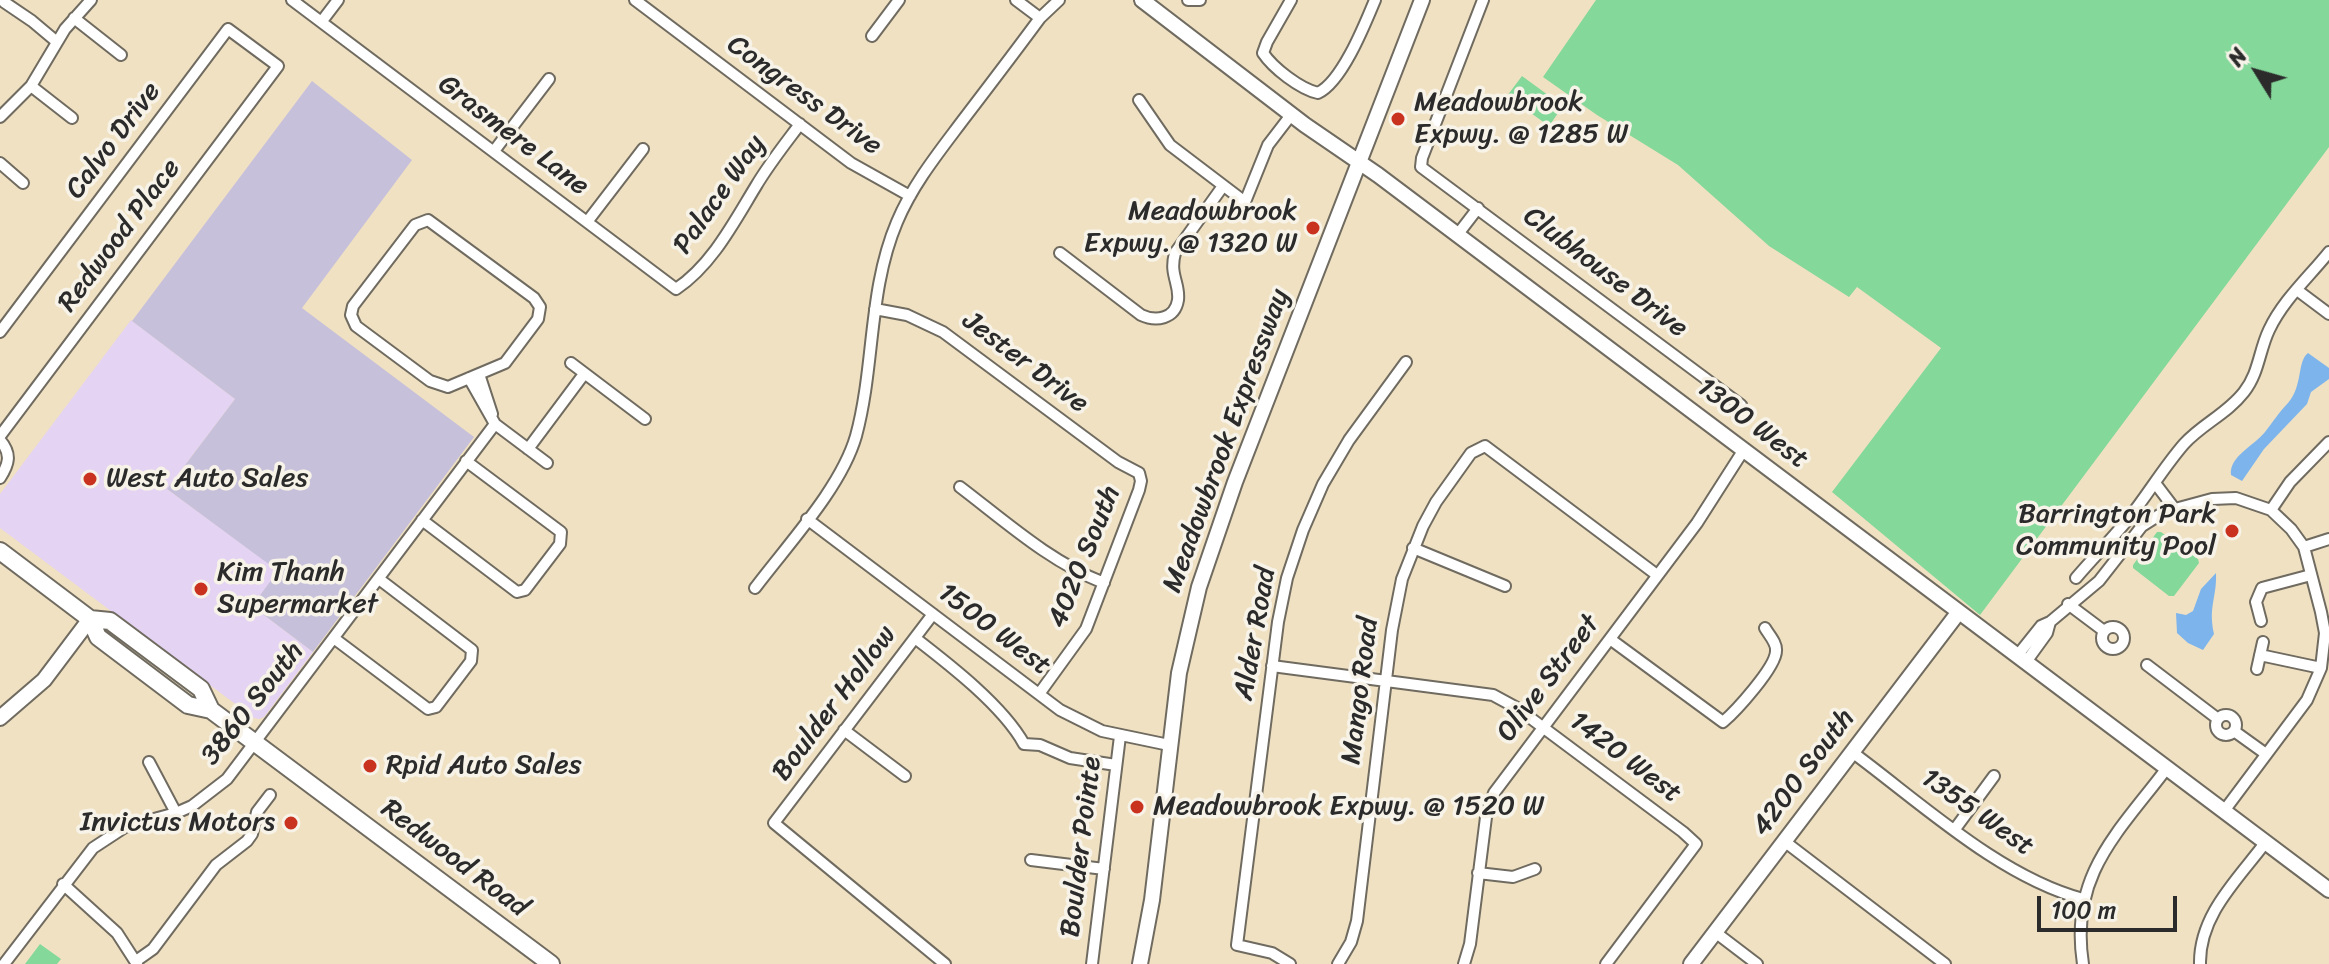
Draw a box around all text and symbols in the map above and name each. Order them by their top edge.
street label: Congress Drive [720,29,888,163]
north arrow [2217,32,2297,112]
text: N [2217,39,2258,75]
street label: Grasmere Lane [431,68,595,204]
street label: Calvo Drive [59,76,169,206]
place label: Meadowbrook Expwy. @ 1285 W [1414,86,1628,152]
marker: Meadowbrook Expwy. @ 1285 W [1389,110,1407,128]
street label: Palace Way [667,129,773,261]
street label: Redwood Place [52,153,188,319]
place label: Meadowbrook Expwy. @ 1320 W [1084,195,1297,261]
street label: Clubhouse Drive [1516,200,1694,346]
marker: Meadowbrook Expwy. @ 1320 W [1304,219,1322,237]
street label: Meadowbrook Expressway [1156,285,1298,597]
street label: Jester Drive [955,305,1095,421]
street label: 1300 West [1690,371,1814,477]
place label: West Auto Sales [106,462,308,496]
marker: West Auto Sales [81,470,99,488]
street label: 4020 South [1041,481,1129,633]
place label: Barrington Park Community Pool [2016,498,2216,564]
marker: Barrington Park Community Pool [2223,522,2241,540]
place label: Kim Thanh Supermarket [217,556,378,622]
street label: Alder Road [1228,565,1284,703]
street label: 1500 West [931,577,1057,683]
marker: Kim Thanh Supermarket [192,580,210,598]
street label: Olive Street [1490,609,1608,749]
street label: Mango Road [1335,616,1387,766]
street label: Boulder Hollow [766,620,904,788]
street label: 3860 South [195,636,311,772]
street label: 4200 South [1745,703,1863,843]
street label: 1420 West [1562,705,1688,811]
place label: Rpid Auto Sales [386,749,582,783]
street label: Boulder Pointe [1054,755,1110,939]
marker: Rpid Auto Sales [361,757,379,775]
street label: 1355 West [1914,762,2040,864]
place label: Meadowbrook Expwy. @ 1520 W [1153,790,1544,824]
street label: Redwood Road [374,793,534,925]
marker: Meadowbrook Expwy. @ 1520 W [1128,798,1146,816]
place label: Invictus Motors [80,806,275,840]
marker: Invictus Motors [282,814,300,832]
scale bar [2041,880,2181,930]
text: 100 m [2051,889,2116,931]

